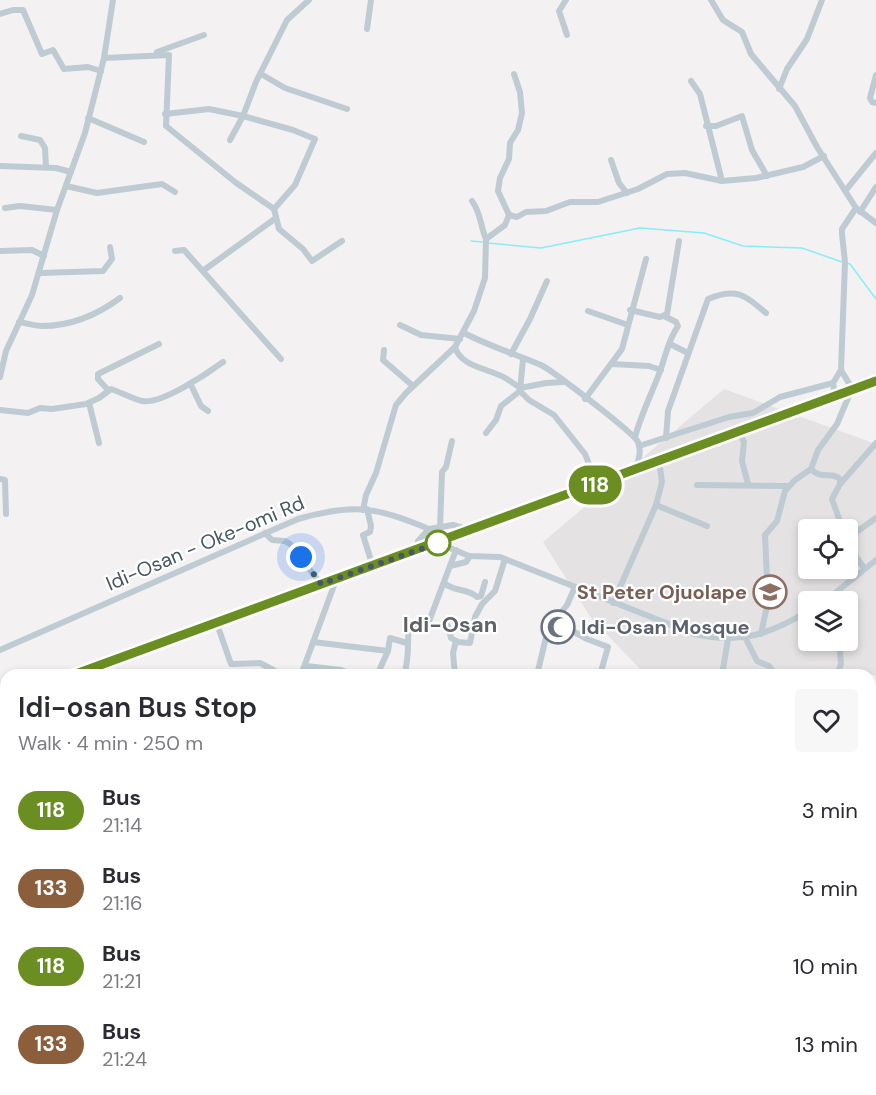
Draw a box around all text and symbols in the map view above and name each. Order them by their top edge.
line badge: 118 [560,466,630,504]
text: 118 [581,471,609,499]
street label: Idi-Osan - Oke-omi Rd [102,489,308,597]
map controls [798,519,858,651]
button: locate [798,519,858,579]
unlabelled marker [425,530,451,556]
your location [286,542,316,572]
school or university icon: St Peter Ojuolape [752,574,788,610]
place label: St Peter Ojuolape [577,579,747,605]
button: layers [798,591,858,651]
mosque icon: Idi-Osan Mosque [540,609,576,645]
district label: Idi-Osan [403,610,497,639]
place label: Idi-Osan Mosque [581,614,750,640]
text: Idi-osan Bus Stop [18,689,257,726]
button: heart [795,689,858,752]
text: Walk · 4 min · 250 m [18,730,203,756]
text: Bus [102,783,141,812]
text: 118 [37,796,65,824]
text: 3 min [802,796,858,825]
text: 21:14 [102,812,142,838]
text: Bus [102,861,141,890]
text: 133 [35,874,67,902]
text: 5 min [801,874,858,903]
text: 21:16 [102,890,143,916]
text: Bus [102,939,141,968]
text: 118 [37,952,65,980]
text: 10 min [793,952,858,981]
text: 21:21 [102,968,142,994]
text: Bus [102,1017,141,1046]
text: 133 [35,1030,67,1058]
text: 13 min [795,1030,858,1059]
text: 21:24 [102,1046,147,1072]

